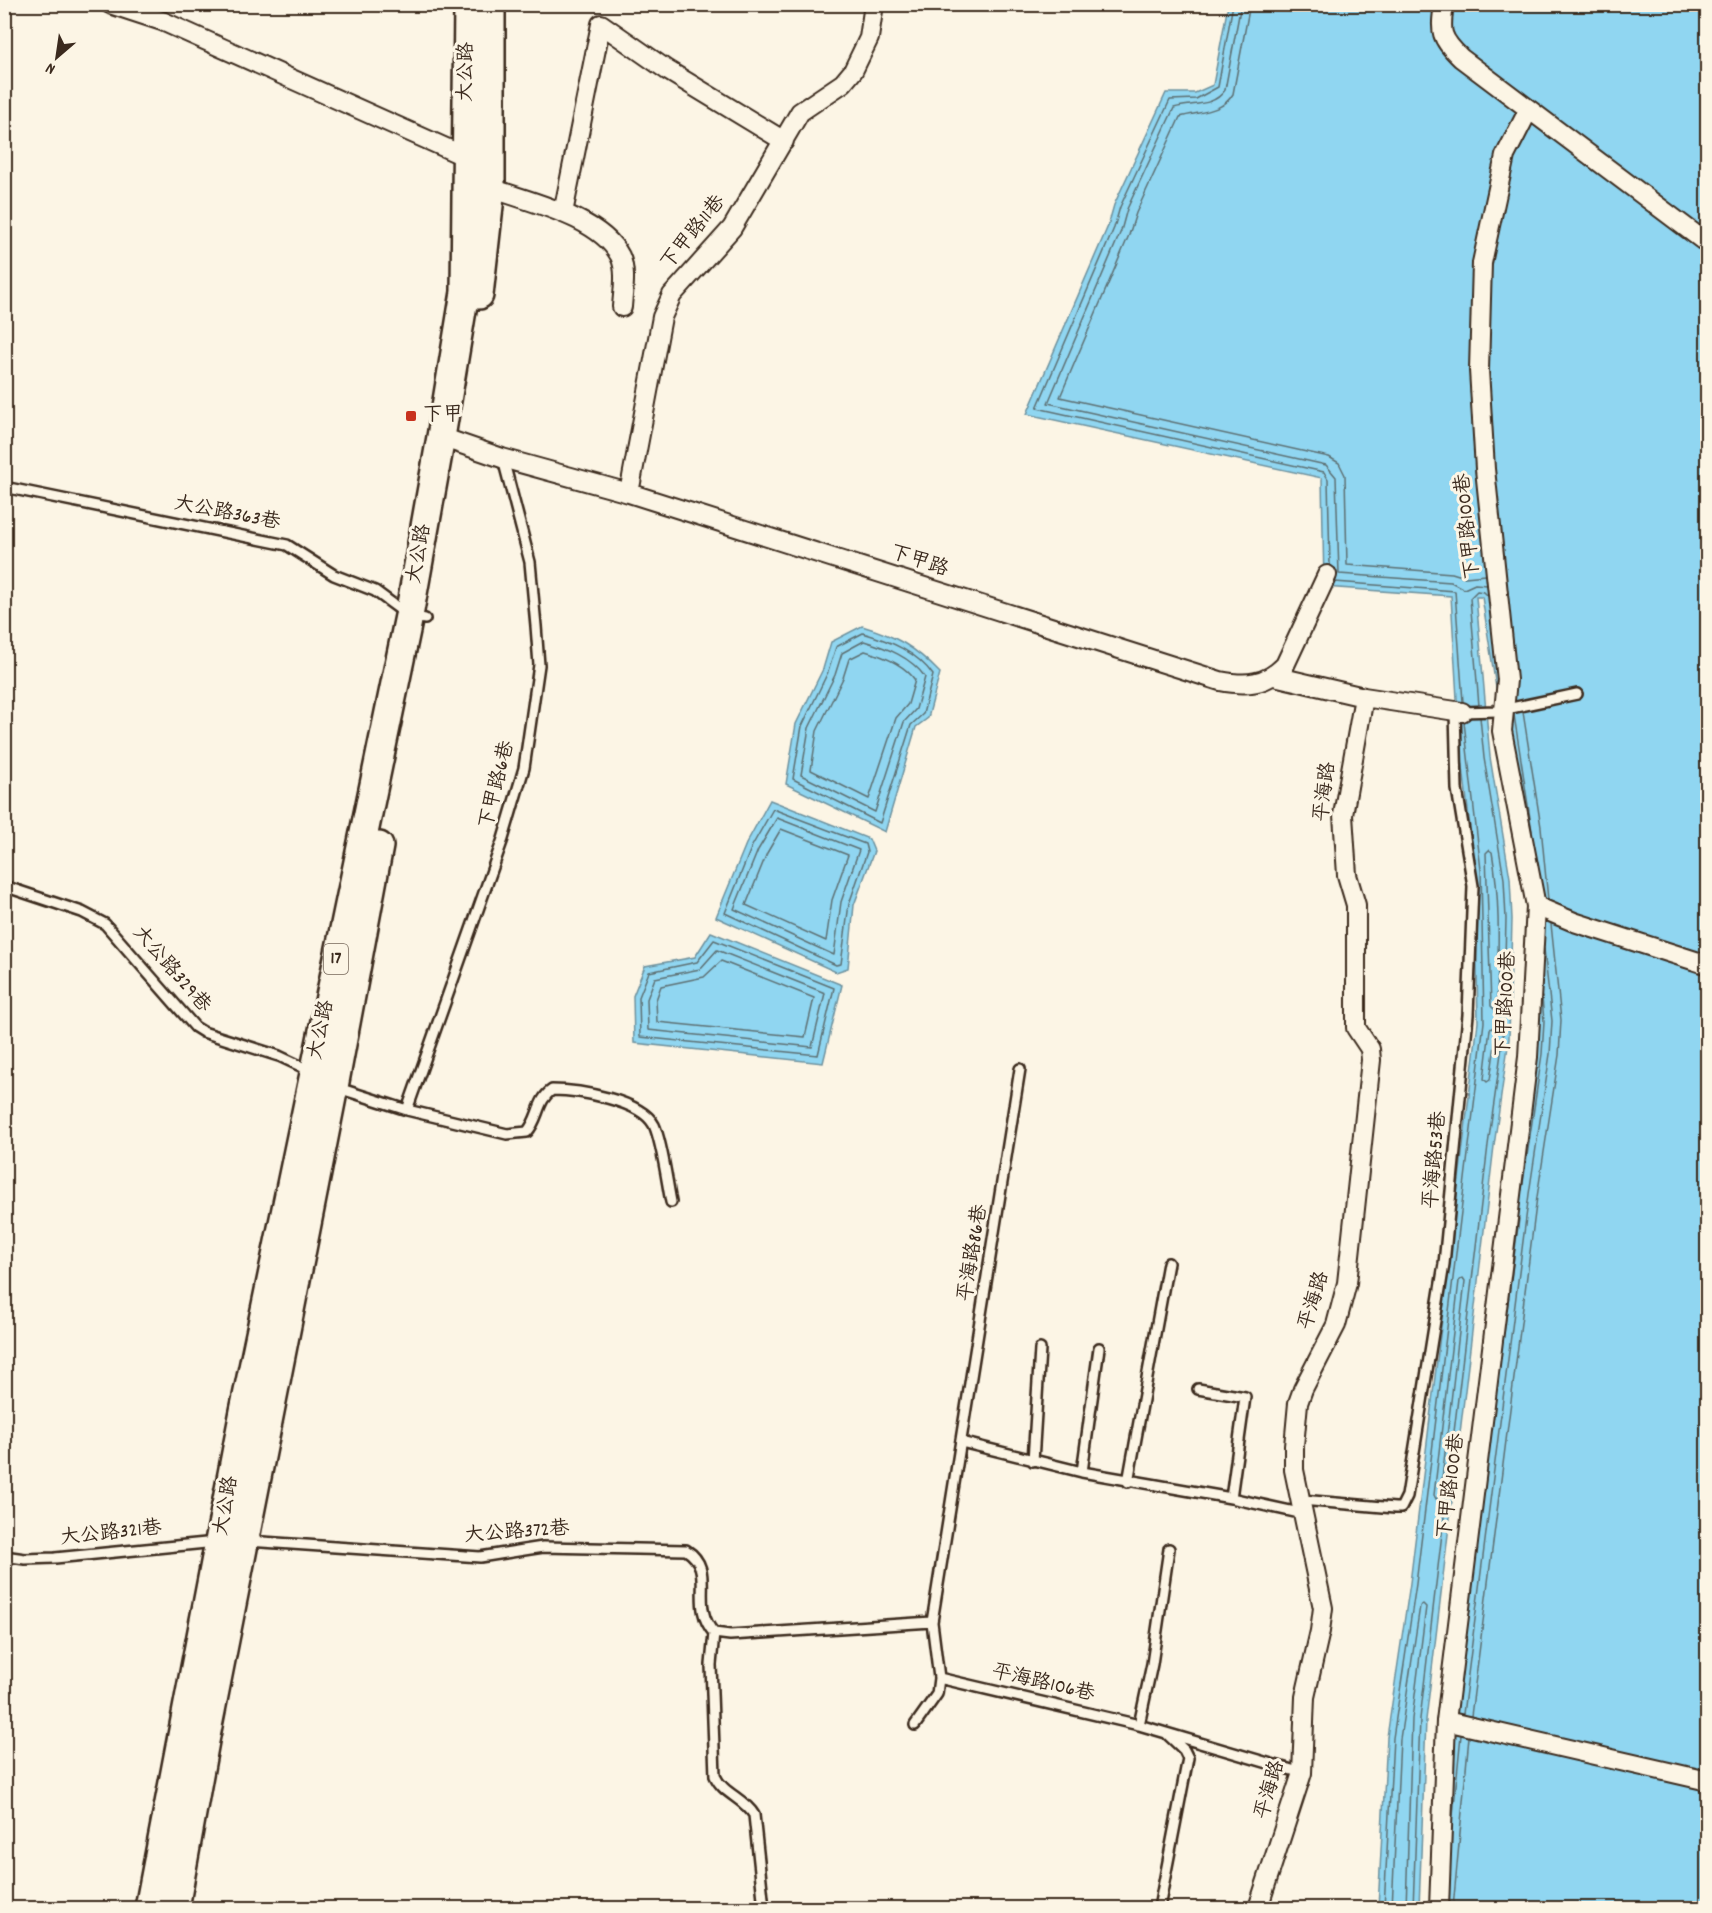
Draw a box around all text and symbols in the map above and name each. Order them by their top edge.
north arrow [27,27,87,87]
street label: 大公路 [452,41,482,102]
text: N [42,56,60,80]
street label: 下甲路11巷 [655,189,733,276]
place label: 下甲 [423,402,463,430]
marker: 下甲 [404,409,418,423]
street label: 下甲路100巷 [1449,471,1488,580]
street label: 大公路363巷 [172,490,283,538]
street label: 大公路 [401,521,439,586]
street label: 下甲路 [886,539,953,585]
street label: 下甲路6巷 [474,737,523,832]
street label: 平海路 [1308,760,1344,823]
street label: 大公路329巷 [125,921,217,1020]
road number: 17 [324,944,348,974]
street label: 下甲路100巷 [1490,949,1524,1058]
street label: 大公路 [302,997,342,1062]
street label: 平海路53巷 [1418,1109,1454,1210]
street label: 平海路86巷 [953,1202,996,1304]
street label: 平海路 [1293,1267,1337,1334]
street label: 下甲路100巷 [1432,1431,1472,1540]
street label: 大公路 [208,1473,246,1538]
street label: 大公路321巷 [59,1515,164,1553]
street label: 大公路372巷 [464,1515,571,1551]
street label: 平海路106巷 [989,1659,1098,1710]
street label: 平海路 [1249,1756,1293,1823]

